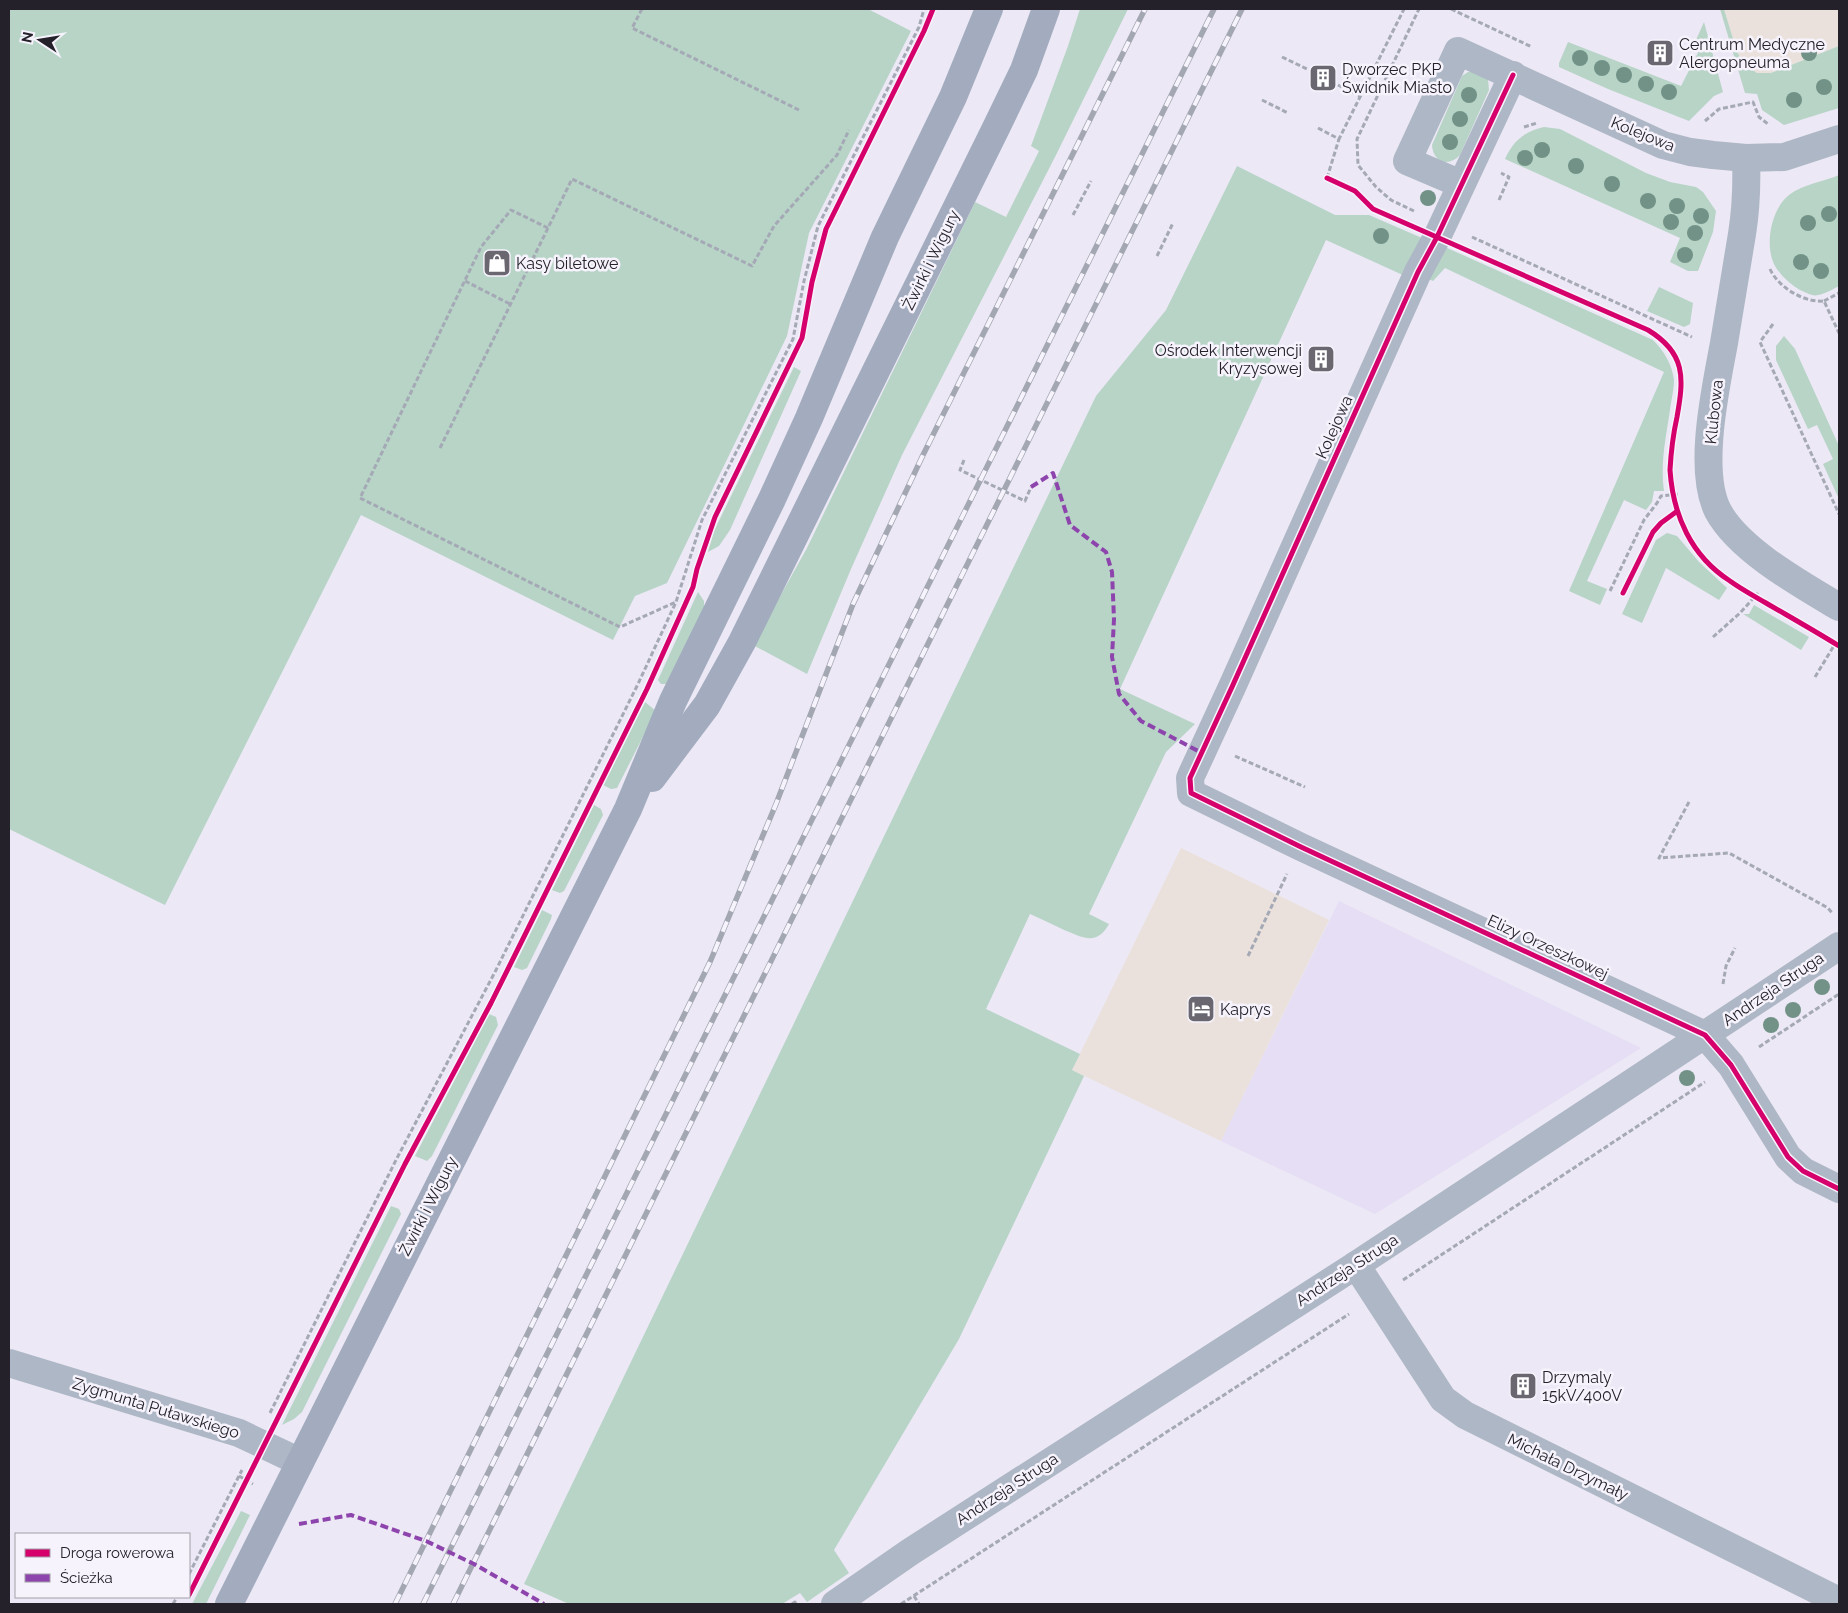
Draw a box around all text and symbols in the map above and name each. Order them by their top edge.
north arrow [15,15,65,65]
text: N [18,30,36,44]
place label: Centrum Medyczne Alergopneuma [1679,35,1825,72]
building icon: Centrum Medyczne Alergopneuma [1645,38,1675,68]
place label: Dworzec PKP Świdnik Miasto [1342,60,1452,97]
building icon: Dworzec PKP Świdnik Miasto [1308,63,1338,93]
street label: Kolejowa [1608,113,1678,155]
street label: Żwirki i Wigury [898,206,964,313]
shop icon: Kasy biletowe [482,248,512,278]
place label: Kasy biletowe [516,254,618,273]
place label: Ośrodek Interwencji Kryzysowej [1155,341,1302,378]
building icon: Ośrodek Interwencji Kryzysowej [1306,344,1336,374]
street label: Klubowa [1701,379,1727,445]
street label: Kolejowa [1312,392,1356,462]
street label: Elizy Orzeszkowej [1485,911,1611,983]
street label: Andrzeja Struga [1719,948,1827,1030]
hotel icon: Kaprys [1186,994,1216,1024]
place label: Kaprys [1220,1000,1271,1019]
street label: Żwirki i Wigury [394,1152,461,1259]
street label: Andrzeja Struga [1292,1230,1402,1310]
place label: Drzymaly 15kV/400V [1542,1368,1622,1405]
building icon: Drzymaly 15kV/400V [1508,1371,1538,1401]
street label: Zygmunta Puławskiego [70,1374,242,1442]
street label: Michała Drzymały [1505,1430,1632,1505]
street label: Andrzeja Struga [952,1449,1062,1529]
legend [15,1533,190,1598]
text: Droga rowerowa [60,1544,174,1562]
text: Ścieżka [60,1569,113,1587]

